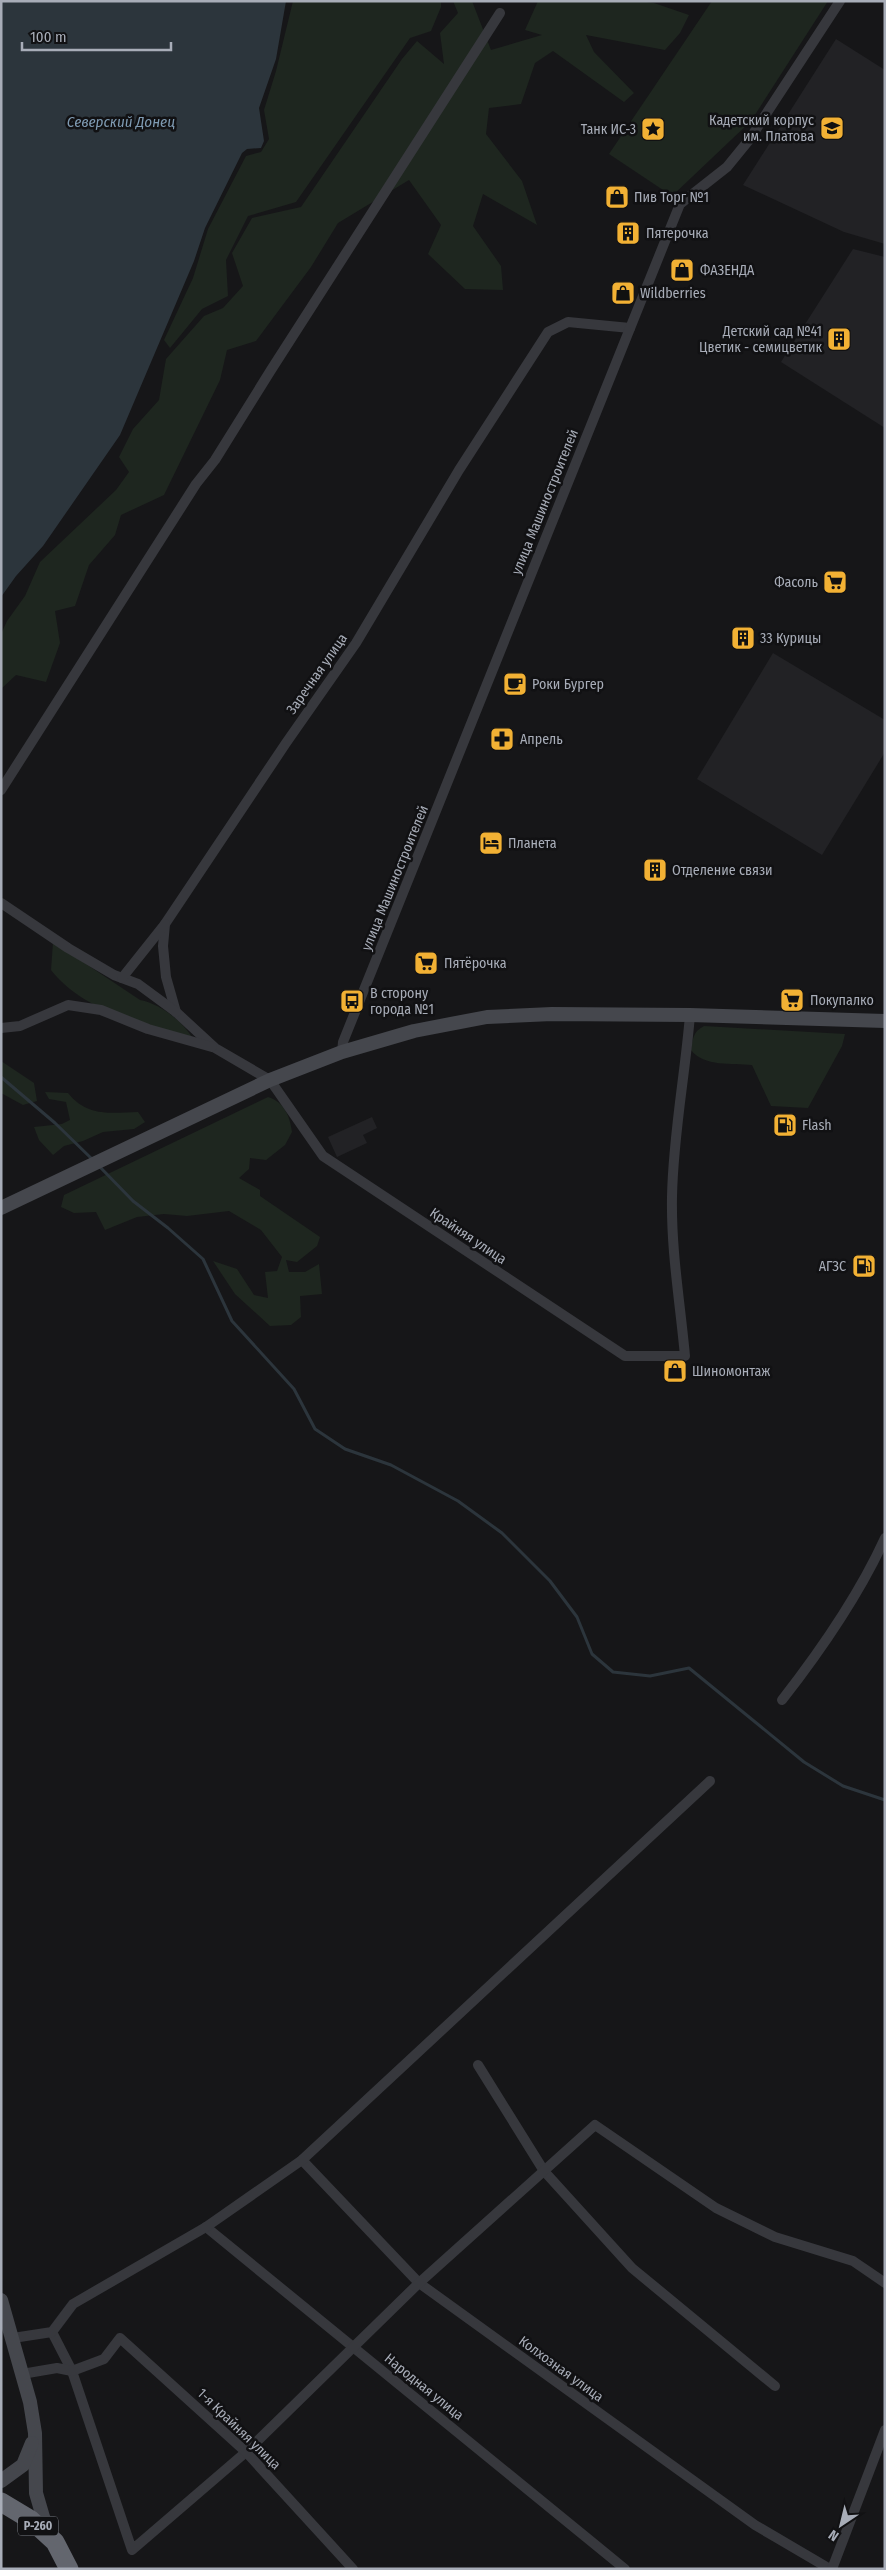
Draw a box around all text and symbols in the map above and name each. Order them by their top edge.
scale bar [22,20,171,52]
text: 100 m [30,28,67,46]
place label: Кадетский корпус им. Платова [709,112,814,145]
water label: Северский Донец [67,113,175,131]
school or university icon: Кадетский корпус им. Платова [819,115,845,141]
place icon: Танк ИС-3 [640,116,666,142]
place label: Танк ИС-3 [581,121,636,138]
shop icon: Пив Торг №1 [604,184,630,210]
place label: Пив Торг №1 [634,189,709,206]
building icon: Пятерочка [615,220,641,246]
place label: Пятерочка [646,225,709,242]
shop icon: ФАЗЕНДА [669,257,695,283]
place label: ФАЗЕНДА [700,262,755,279]
shop icon: Wildberries [610,280,636,306]
place label: Wildberries [640,285,706,302]
place label: Детский сад №41 Цветик - семицветик [699,323,822,356]
building icon: Детский сад №41 Цветик - семицветик [826,326,852,352]
street label: улица Машиностроителей [508,427,582,577]
supermarket icon: Фасоль [822,569,848,595]
place label: Фасоль [774,574,819,591]
building icon: 33 Курицы [730,625,756,651]
street label: Заречная улица [283,630,351,718]
place label: 33 Курицы [760,630,821,647]
cafe icon: Роки Бургер [502,671,528,697]
place label: Роки Бургер [532,676,604,693]
pharmacy icon: Апрель [489,726,515,752]
place label: Апрель [520,731,563,748]
street label: улица Машиностроителей [358,803,432,953]
hotel icon: Планета [478,830,504,856]
place label: Планета [508,835,557,852]
building icon: Отделение связи [642,857,668,883]
place label: Отделение связи [672,862,773,879]
supermarket icon: Пятёрочка [413,950,439,976]
place label: Пятёрочка [444,955,507,972]
place label: В сторону города №1 [370,985,434,1018]
supermarket icon: Покупалко [779,987,805,1013]
bus stop icon: В сторону города №1 [339,988,365,1014]
place label: Покупалко [810,992,874,1009]
fuel station icon: Flash [772,1112,798,1138]
place label: Flash [802,1117,832,1134]
street label: Крайняя улица [426,1204,510,1268]
fuel station icon: АГЗС [851,1253,877,1279]
place label: АГЗС [819,1258,846,1275]
shop icon: Шиномонтаж [662,1358,688,1384]
place label: Шиномонтаж [692,1363,770,1380]
street label: Колхозная улица [515,2333,607,2406]
street label: Народная улица [381,2350,467,2424]
street label: 1-я Крайняя улица [194,2385,284,2473]
north arrow [816,2500,866,2550]
road number: Р-260 [18,2516,58,2536]
text: N [826,2526,842,2545]

